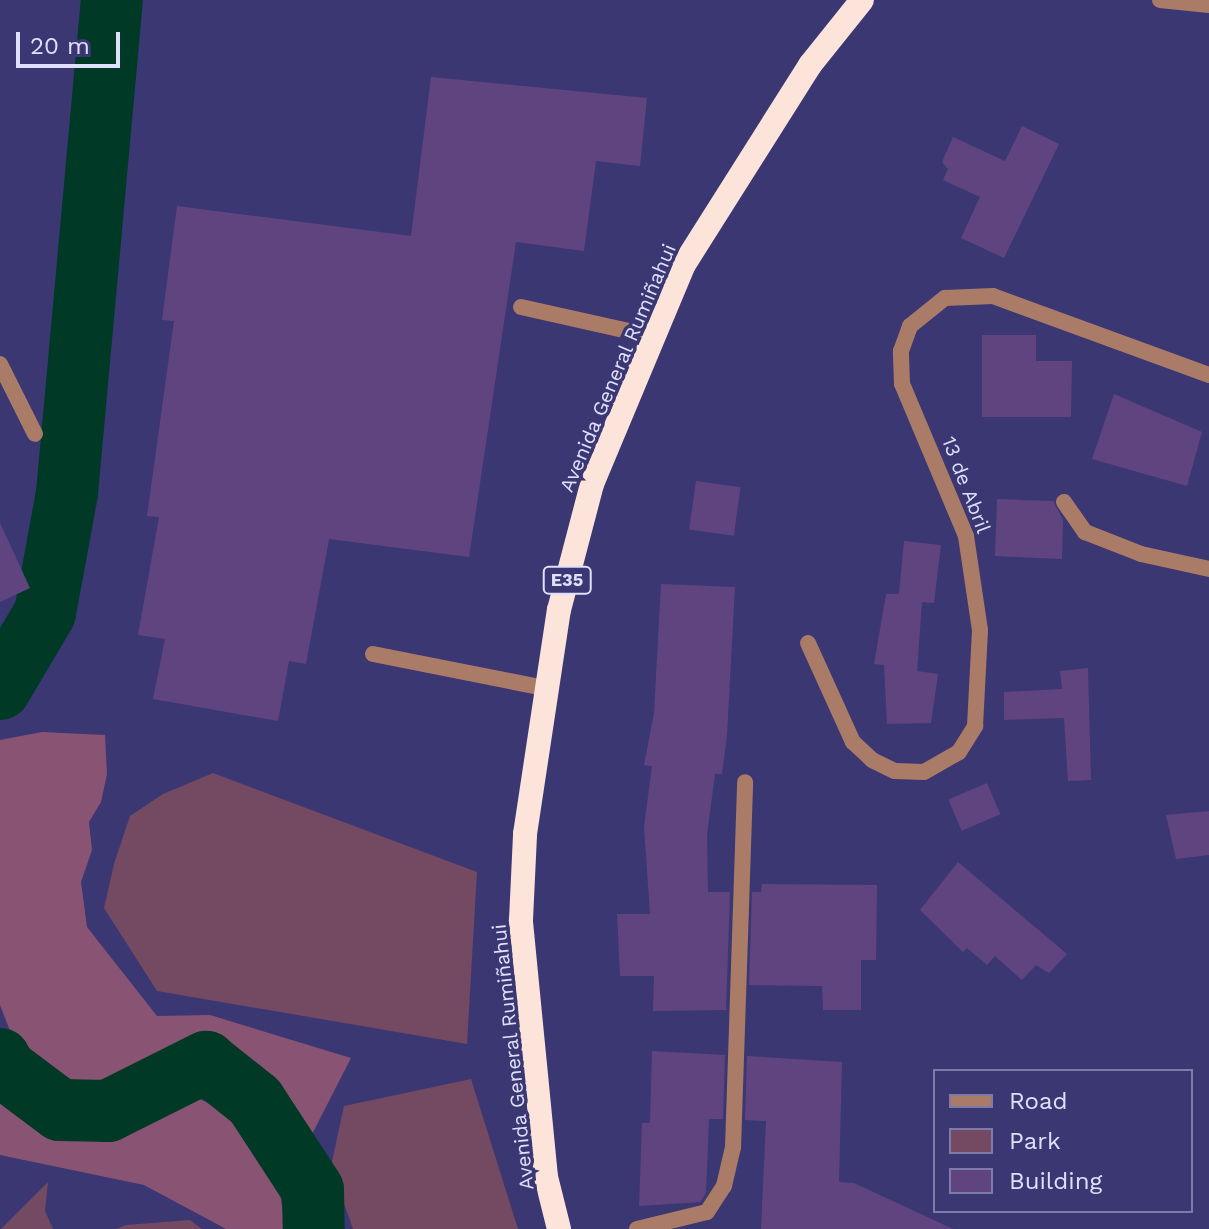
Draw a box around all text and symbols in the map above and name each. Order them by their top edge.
scale bar [20,16,124,66]
text: 20 m [30,32,90,60]
street label: Avenida General Rumiñahui [555,240,681,496]
street label: 13 de Abril [936,433,996,537]
road number: E35 [541,566,593,594]
street label: Avenida General Rumiñahui [487,922,539,1192]
legend [933,1069,1193,1213]
text: Road [1009,1087,1068,1115]
text: Park [1009,1127,1061,1155]
text: Building [1009,1167,1102,1195]

